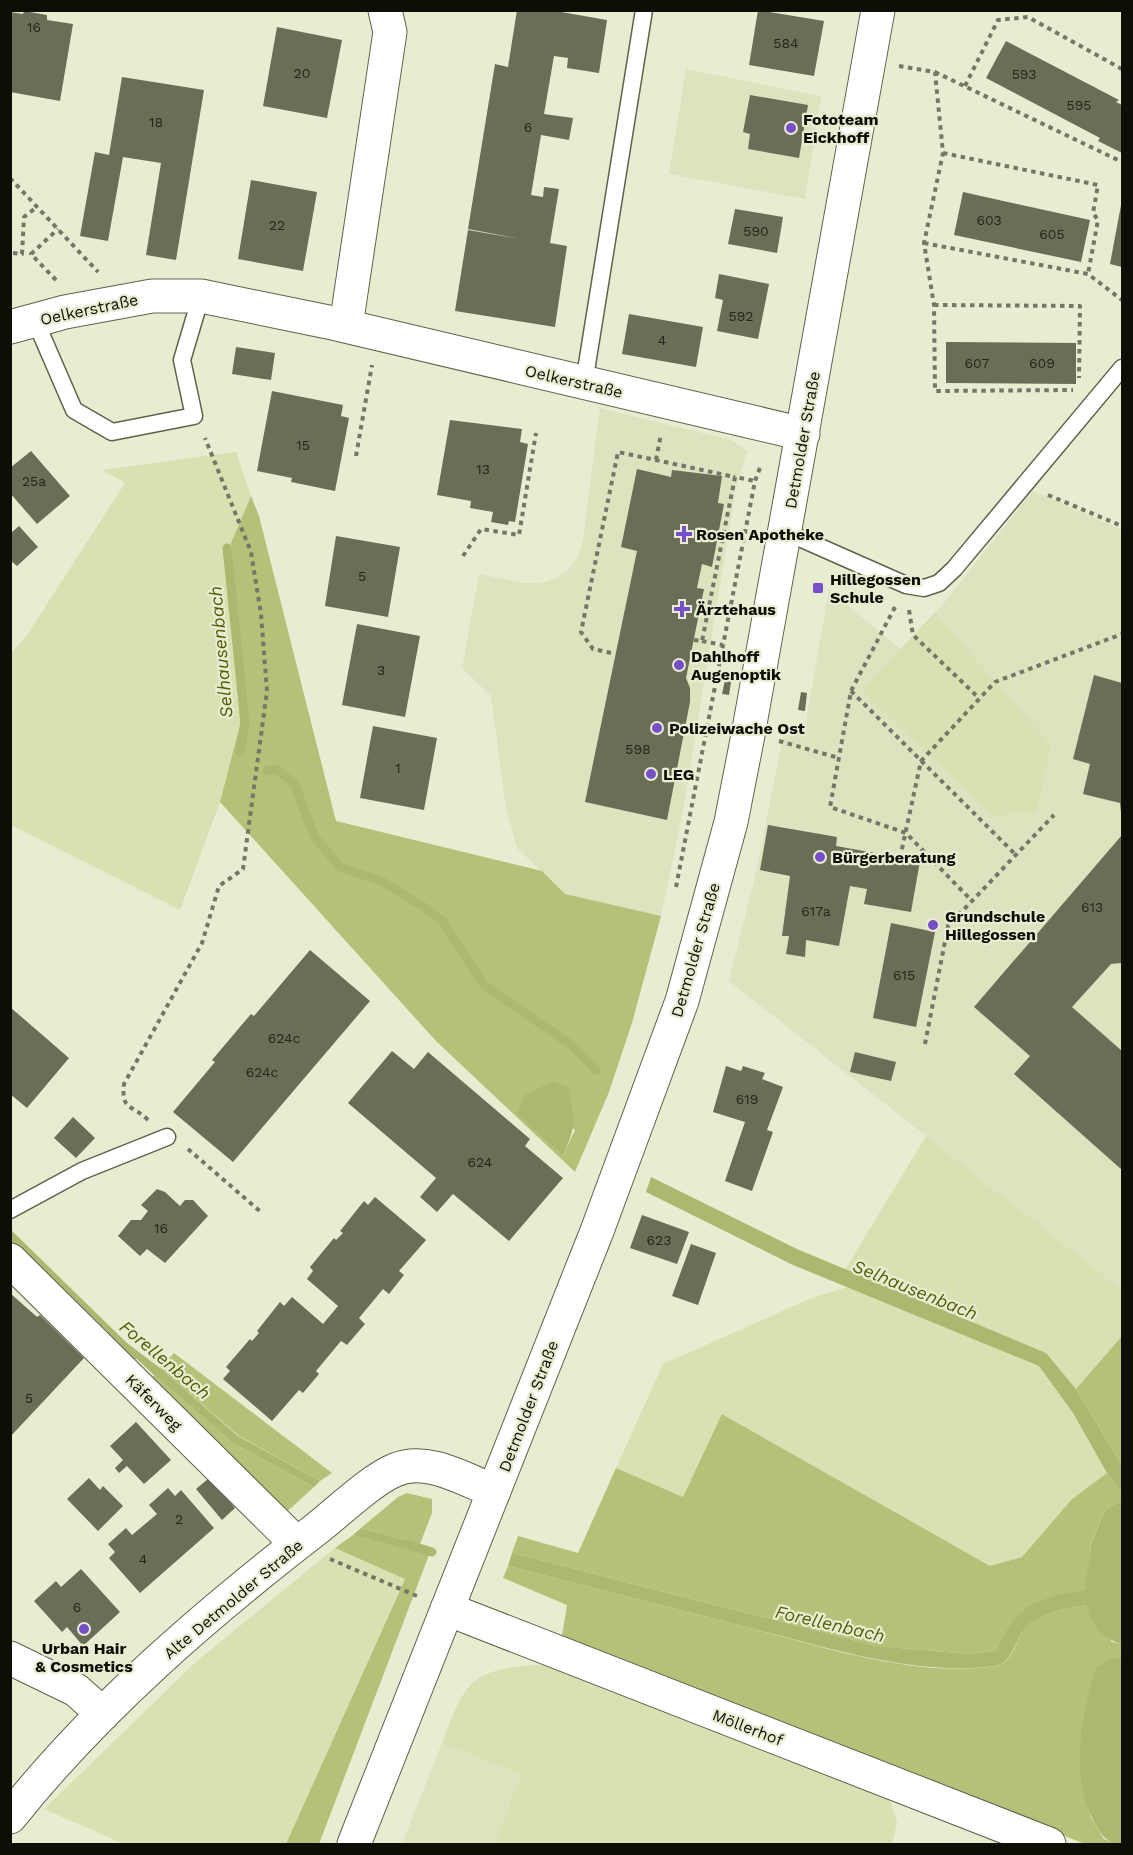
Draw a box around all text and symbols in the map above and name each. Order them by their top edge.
house number: 16 [27,19,41,35]
house number: 584 [773,35,799,51]
house number: 20 [294,65,310,81]
house number: 593 [1012,66,1036,82]
house number: 595 [1067,97,1091,113]
place label: Fototeam Eickhoff [803,110,879,147]
house number: 18 [149,114,163,130]
house number: 6 [524,119,532,135]
marker: Fototeam Eickhoff [784,121,798,135]
house number: 603 [976,212,1002,228]
house number: 22 [269,217,285,233]
house number: 590 [743,223,769,239]
house number: 605 [1039,226,1065,242]
street label: Oelkerstraße [38,290,140,329]
house number: 592 [729,308,753,324]
house number: 4 [658,332,666,348]
house number: 607 [965,355,990,371]
house number: 609 [1029,355,1055,371]
street label: Oelkerstraße [523,361,625,402]
street label: Detmolder Straße [781,370,824,510]
house number: 15 [296,437,310,453]
house number: 13 [476,461,490,477]
house number: 25a [22,473,46,489]
place label: Rosen Apotheke [696,525,824,544]
marker: Rosen Apotheke [677,527,691,541]
house number: 5 [358,568,366,584]
place label: Hillegossen Schule [830,570,921,607]
marker: Hillegossen Schule [811,581,825,595]
water label: Selhausenbach [204,585,237,719]
marker: Ärztehaus [673,600,691,618]
place label: Ärztehaus [696,600,776,619]
place label: Dahlhoff Augenoptik [691,647,781,684]
marker: Dahlhoff Augenoptik [672,658,686,672]
house number: 3 [377,662,385,678]
place label: Polizeiwache Ost [669,719,805,738]
marker: Polizeiwache Ost [650,721,664,735]
house number: 598 [625,741,651,757]
house number: 1 [395,760,401,776]
place label: LEG [663,765,694,784]
marker: LEG [644,767,658,781]
place label: Bürgerberatung [832,848,956,867]
marker: Bürgerberatung [813,850,827,864]
street label: Detmolder Straße [667,881,724,1020]
house number: 613 [1081,899,1103,915]
house number: 617a [801,903,831,919]
place label: Grundschule Hillegossen [945,907,1045,944]
marker: Grundschule Hillegossen [926,918,940,932]
house number: 615 [893,967,915,983]
house number: 624c [268,1030,300,1046]
house number: 624c [246,1064,278,1080]
house number: 619 [736,1091,758,1107]
house number: 624 [468,1154,492,1170]
house number: 16 [154,1220,168,1236]
house number: 623 [647,1232,671,1248]
water label: Selhausenbach [850,1255,981,1324]
water label: Forellenbach [116,1316,215,1404]
street label: Detmolder Straße [495,1338,562,1475]
street label: Käferweg [121,1370,186,1435]
house number: 5 [25,1390,33,1406]
house number: 2 [175,1511,183,1527]
street label: Alte Detmolder Straße [160,1536,307,1663]
house number: 4 [139,1551,147,1567]
house number: 6 [73,1599,81,1615]
water label: Forellenbach [773,1601,887,1646]
marker: Urban Hair & Cosmetics [77,1622,91,1636]
place label: Urban Hair & Cosmetics [35,1639,133,1676]
street label: Möllerhof [710,1705,787,1750]

